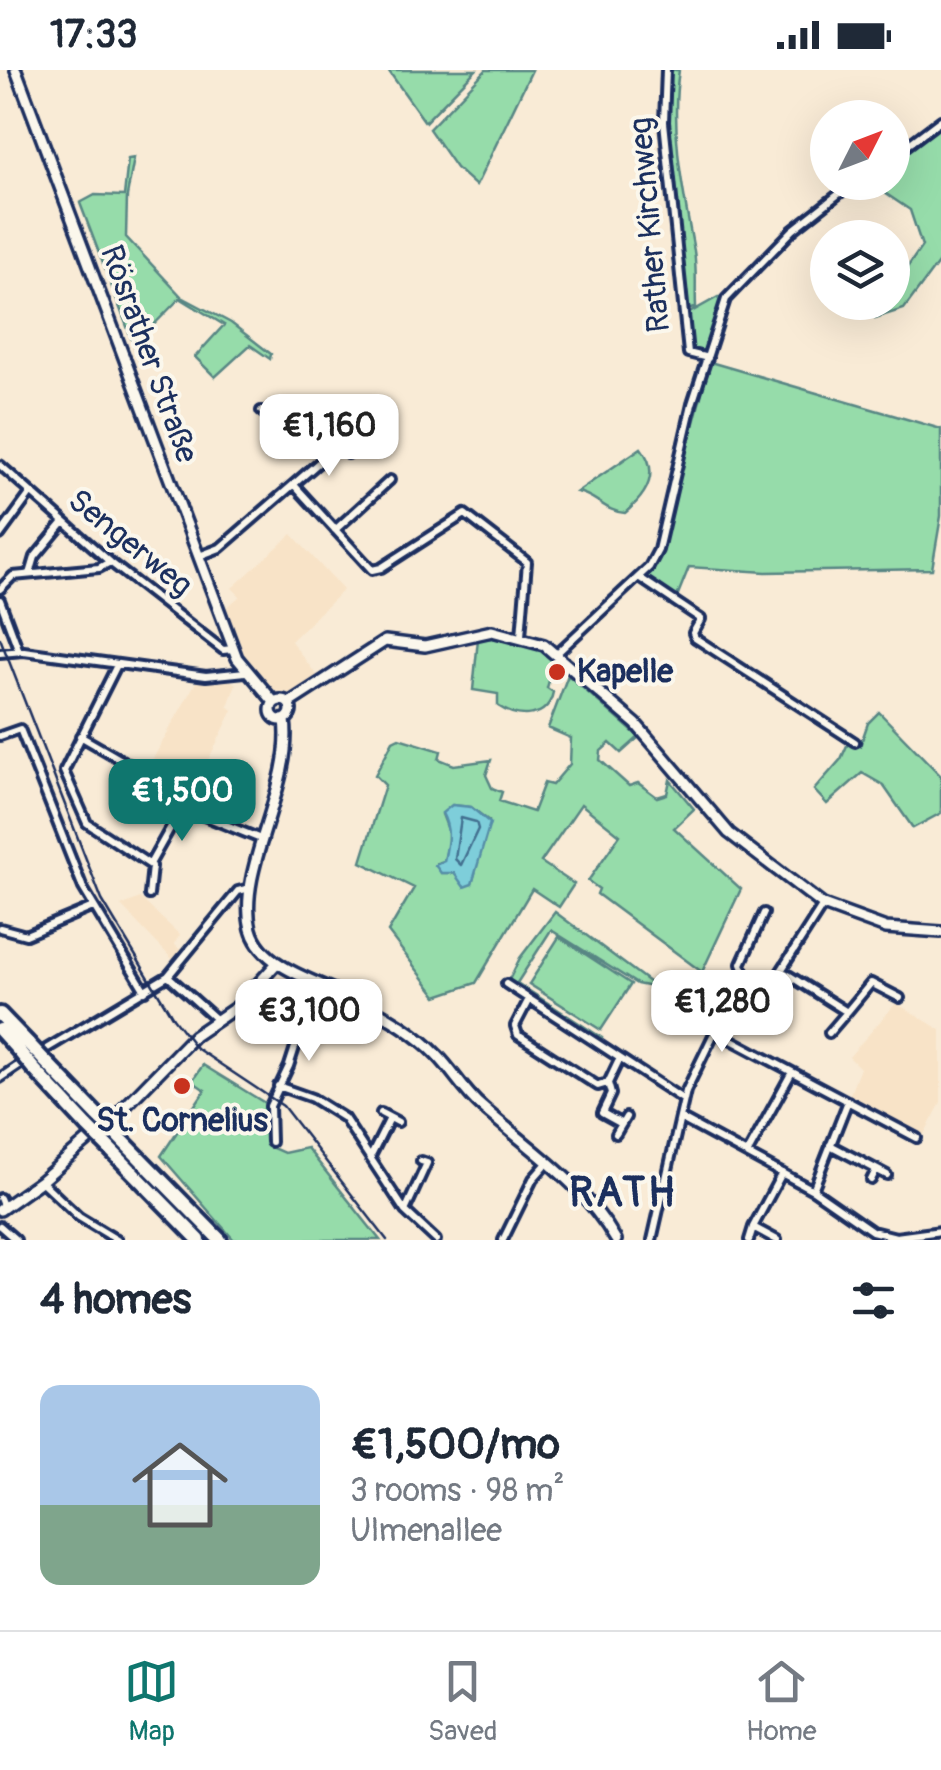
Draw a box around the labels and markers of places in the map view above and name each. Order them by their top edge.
pin: €1,160 [248,394,410,479]
place label: Kapelle [577,652,674,692]
marker: Kapelle [546,661,568,683]
pin: €1,500 [101,759,263,844]
pin: €1,280 [641,970,803,1055]
pin: €3,100 [228,979,390,1064]
marker: St. Cornelius [171,1075,193,1097]
place label: St. Cornelius [96,1101,268,1141]

